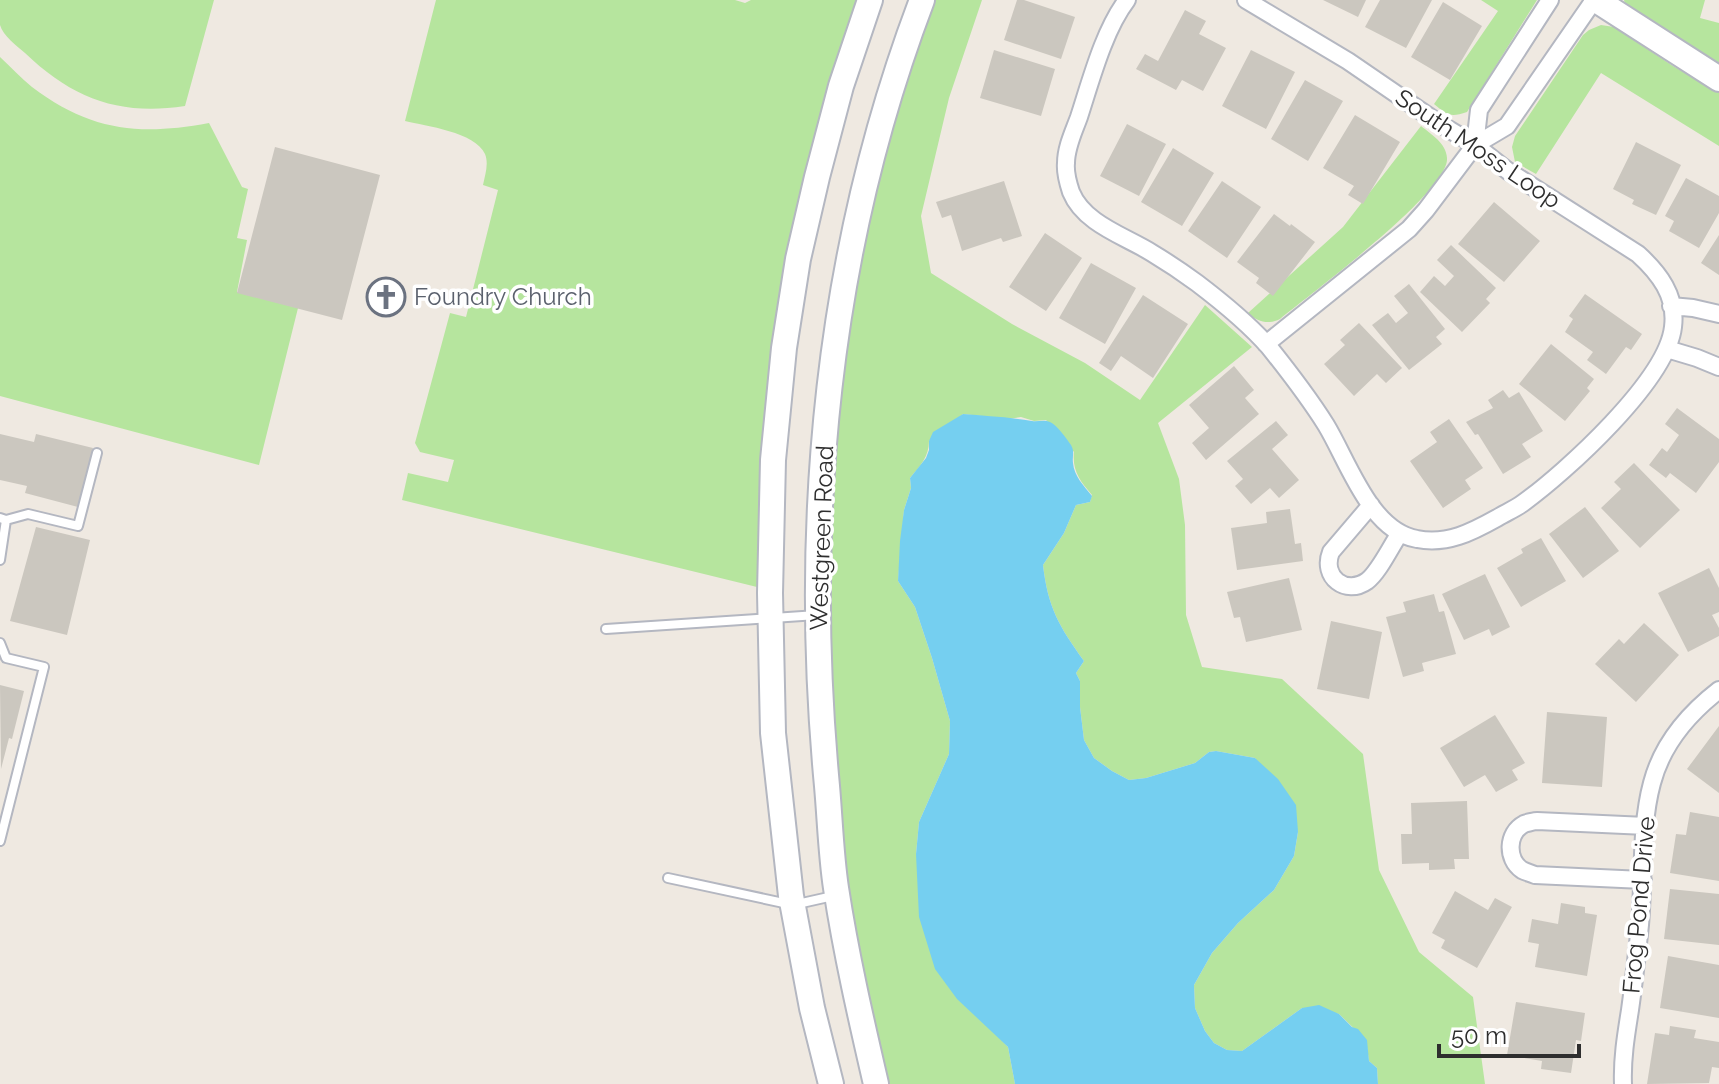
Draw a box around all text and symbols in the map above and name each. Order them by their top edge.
street label: South Moss Loop [1390,83,1566,215]
church icon: Foundry Church [365,276,407,318]
place label: Foundry Church [414,282,592,311]
street label: Westgreen Road [804,445,839,631]
street label: Frog Pond Drive [1616,815,1661,995]
scale bar [1439,1008,1579,1058]
text: 50 m [1451,1021,1507,1050]

